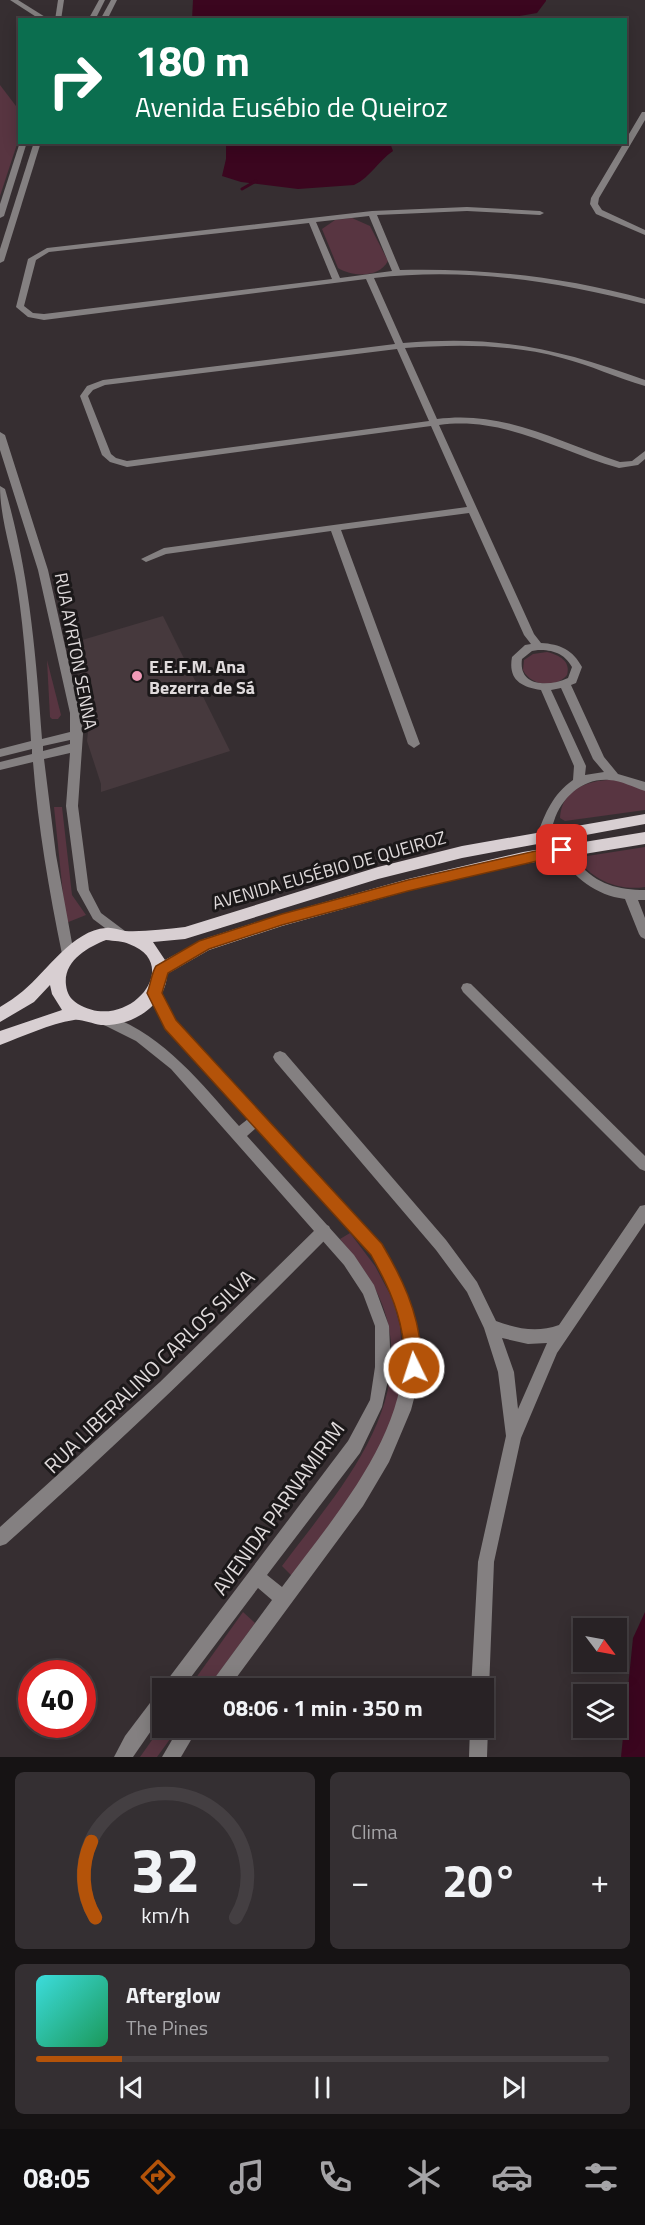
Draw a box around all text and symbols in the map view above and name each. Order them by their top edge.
text: 180 m [135,28,250,92]
icon: right [36,42,114,120]
text: Avenida Eusébio de Queiroz [135,86,448,127]
street label: RUA AYRTON SENNA [48,570,105,732]
place label: E.E.F.M. Ana Bezerra de Sá [149,653,255,701]
marker: E.E.F.M. Ana Bezerra de Sá [130,669,144,683]
street label: AVENIDA EUSÉBIO DE QUEIROZ [209,824,449,916]
pin [536,824,587,875]
icon: arrive [545,833,578,866]
street label: RUA LIBERALINO CARLOS SILVA [36,1261,262,1481]
position arrow [382,1336,446,1400]
street label: AVENIDA PARNAMIRIM [204,1414,352,1602]
north arrow [573,1618,627,1672]
map controls [573,1618,627,1738]
speed limit sign: 40 [18,1660,96,1738]
button: layers [573,1684,627,1738]
text: 08:06 · 1 min · 350 m [223,1691,423,1725]
text: Clima [351,1816,398,1847]
text: 32 [130,1821,200,1916]
text: 20° [442,1846,518,1914]
text: − [351,1856,369,1906]
text: + [591,1856,609,1906]
text: km/h [141,1899,189,1931]
text: Afterglow [126,1978,221,2012]
text: The Pines [126,2012,208,2043]
icon: previous [115,2071,148,2104]
icon: pause [306,2071,339,2104]
icon: next [497,2071,530,2104]
icon: directions [137,2156,179,2198]
icon: music [226,2156,268,2198]
icon: phone [314,2156,356,2198]
icon: climate [403,2156,445,2198]
icon: car [491,2156,533,2198]
icon: filters [580,2156,622,2198]
text: 08:05 [23,2157,91,2198]

